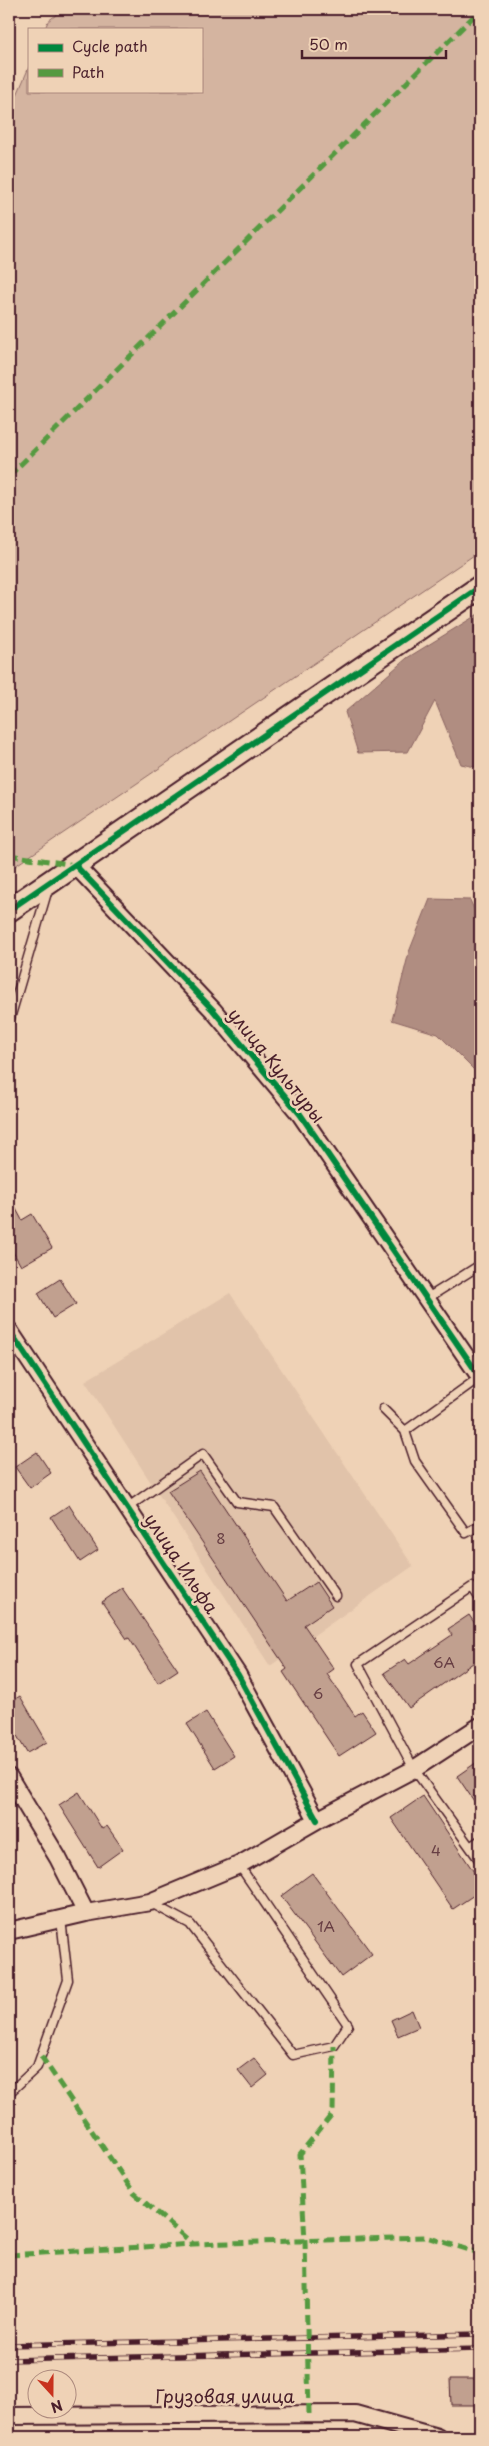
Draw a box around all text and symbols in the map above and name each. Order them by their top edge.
legend [28,28,202,92]
scale bar [302,28,445,60]
text: 50 m [309,32,348,55]
text: Cycle path [72,34,148,57]
text: Path [72,60,104,83]
street label: улица Культуры [222,1002,332,1128]
street label: улица Ильфа [138,1507,226,1619]
house number: 8 [216,1526,226,1549]
house number: 6А [433,1650,455,1673]
house number: 6 [313,1681,323,1704]
house number: 4 [431,1838,441,1861]
house number: 1А [317,1914,335,1937]
north arrow [28,2368,78,2418]
street label: Грузовая улица [155,2382,295,2409]
text: N [48,2395,66,2418]

